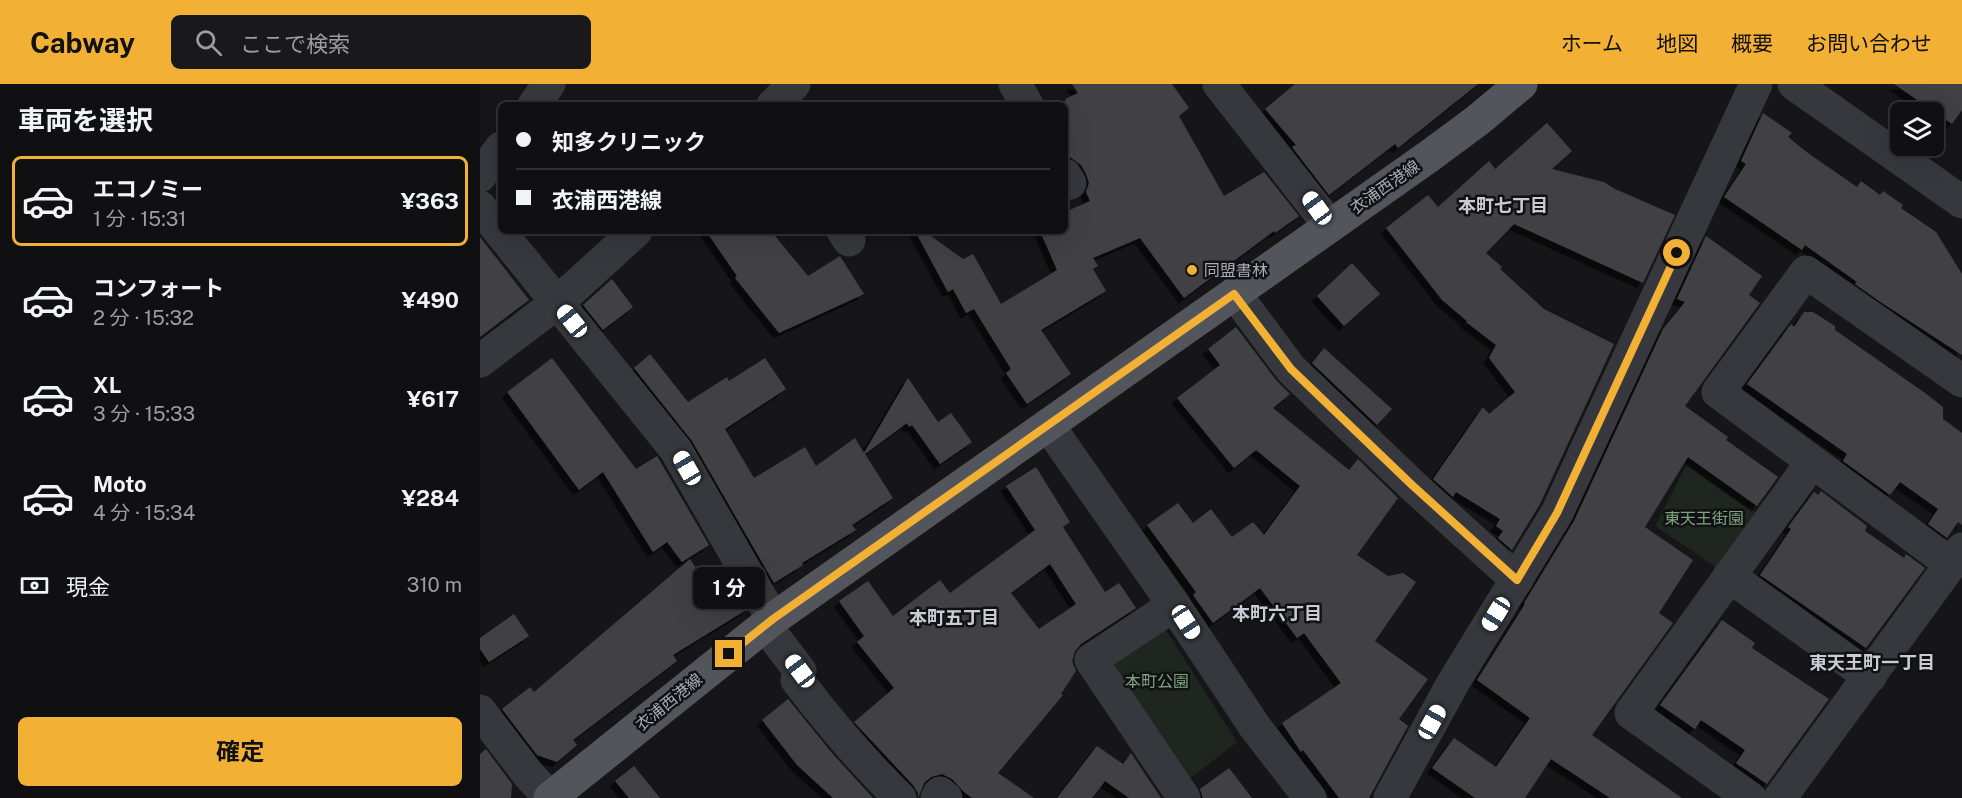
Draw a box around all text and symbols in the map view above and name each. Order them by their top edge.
search box [171,15,591,69]
text: Cabway [30,26,135,59]
icon: search [192,26,225,59]
text: ここで検索 [240,31,350,57]
text: ホーム [1561,31,1623,56]
text: 地図 [1656,31,1698,56]
text: 概要 [1731,31,1773,56]
text: お問い合わせ [1806,31,1932,56]
map controls [1890,102,1944,156]
button: layers [1890,102,1944,156]
text: 車両を選択 [18,104,153,136]
text: 知多クリニック [552,129,706,155]
street label: 衣浦西港線 [1347,156,1423,218]
icon: car [21,174,75,228]
text: エコノミー [93,176,203,202]
text: 衣浦西港線 [552,187,662,213]
text: ¥363 [401,188,459,214]
car [1299,188,1335,228]
district label: 本町七丁目 [1458,195,1548,216]
text: 1 分 · 15:31 [93,207,186,231]
route start [1663,239,1690,266]
place label: 同盟書林 [1204,261,1268,280]
marker: 同盟書林 [1185,263,1199,277]
icon: car [21,273,75,327]
text: コンフォート [93,275,224,301]
text: ¥490 [401,287,459,313]
car [554,301,590,341]
text: 2 分 · 15:32 [93,306,194,330]
icon: car [21,372,75,426]
text: XL [93,372,121,398]
text: ¥617 [407,386,459,412]
text: 3 分 · 15:33 [93,402,195,426]
car [670,448,704,488]
icon: car [21,471,75,525]
text: Moto [93,471,147,497]
text: ¥284 [401,485,459,511]
text: 4 分 · 15:34 [93,501,195,525]
park label: 東天王街園 [1664,509,1744,528]
callout: 1 分 [693,567,765,609]
icon: cash [18,569,51,602]
text: 310 m [407,573,462,597]
text: 現金 [66,574,110,600]
text: 1 分 [712,576,746,600]
car [1479,594,1513,634]
car [1169,602,1203,642]
district label: 本町六丁目 [1232,603,1322,624]
district label: 本町五丁目 [909,607,999,628]
route end [715,640,742,667]
car [782,651,818,691]
district label: 東天王町一丁目 [1809,652,1935,673]
street label: 衣浦西港線 [632,669,706,735]
park label: 本町公園 [1125,672,1189,691]
car [1415,702,1449,742]
button: 確定 [18,717,462,786]

